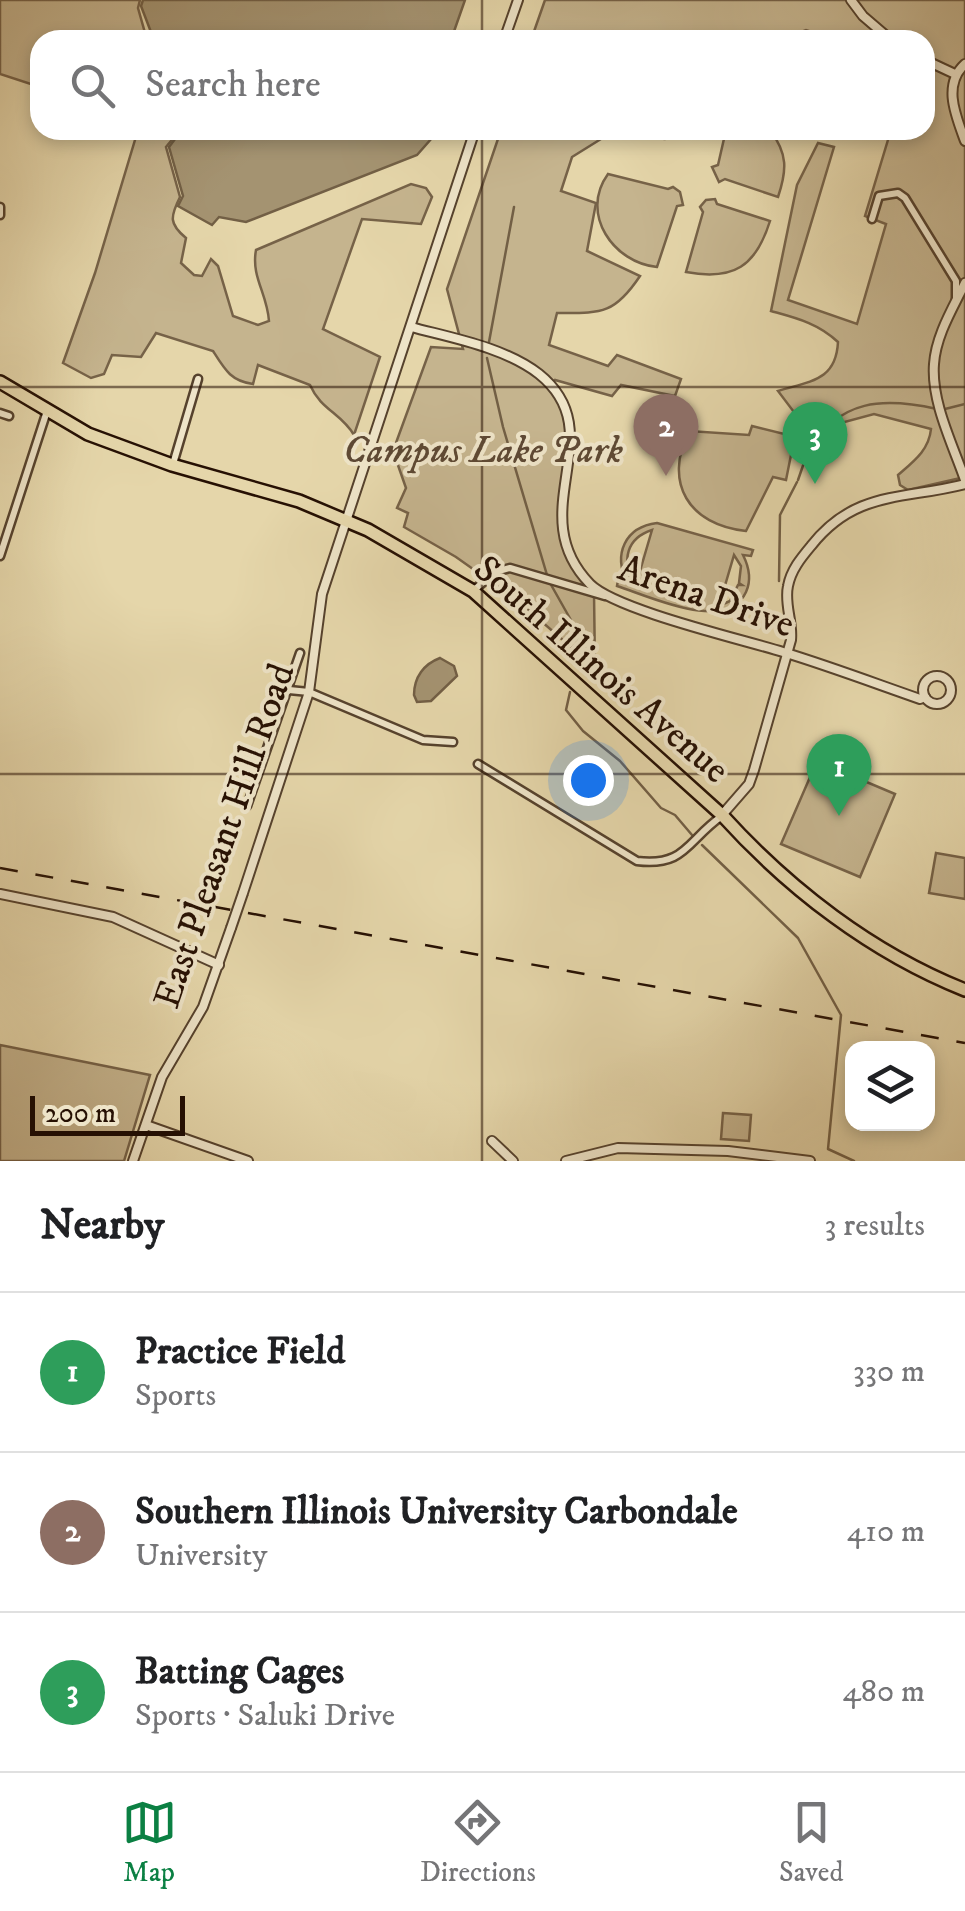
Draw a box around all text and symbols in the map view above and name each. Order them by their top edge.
search box [30,30,935,140]
icon: search [65,58,120,113]
text: Search here [145,61,321,109]
pin: 2 [634,394,698,476]
pin: 3 [782,402,848,484]
park label: Campus Lake Park [343,427,623,475]
street label: Arena Drive [612,545,800,649]
street label: South Illinois Avenue [463,546,739,794]
street label: East Pleasant Hill Road [143,657,307,1015]
pin: 1 [806,734,872,816]
your location [563,755,614,806]
map controls [845,1041,935,1131]
button: layers [845,1041,935,1131]
scale bar [30,1091,185,1136]
text: 200 m [45,1096,116,1131]
text: Nearby [40,1200,164,1252]
text: 3 results [824,1206,925,1246]
text: Practice Field [135,1328,345,1376]
text: 1 [67,1352,78,1392]
text: 330 m [853,1352,925,1392]
text: Sports [135,1376,216,1416]
text: Southern Illinois University Carbondale [135,1488,738,1536]
text: 2 [65,1512,80,1552]
text: 410 m [847,1512,925,1552]
text: University [135,1536,267,1576]
text: Batting Cages [135,1648,344,1696]
text: 3 [67,1672,78,1712]
text: 480 m [842,1672,925,1712]
text: Sports · Saluki Drive [135,1696,395,1736]
tab: Map [122,1795,177,1890]
tab: Directions [420,1795,536,1890]
tab: Saved [779,1795,843,1890]

